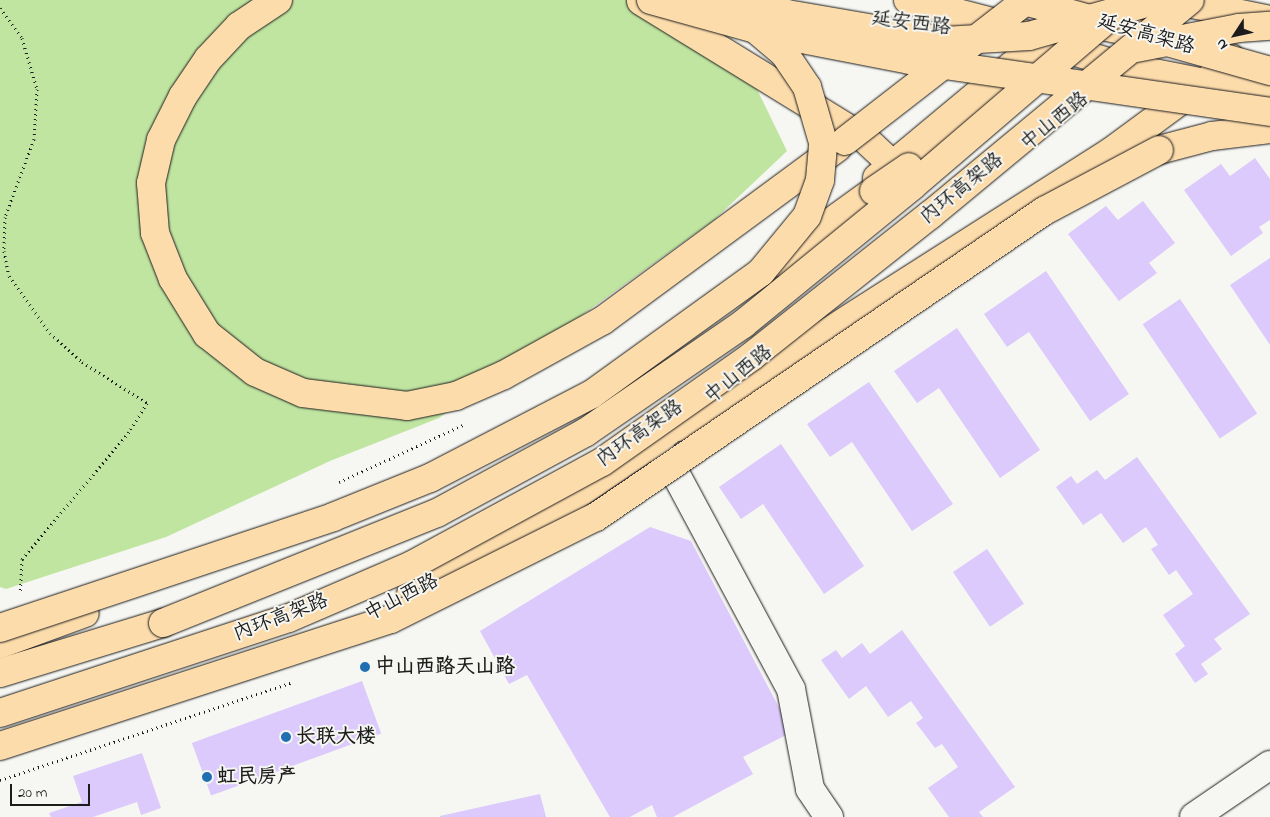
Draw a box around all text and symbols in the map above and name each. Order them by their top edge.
street label: 延安西路 [870,7,952,41]
street label: 延安高架路 [1095,10,1197,60]
north arrow [1210,10,1260,60]
text: N [1211,34,1234,54]
street label: 中山西路 [1016,88,1094,156]
street label: 内环高架路 [916,148,1008,230]
street label: 中山西路 [700,341,778,409]
street label: 内环高架路 [592,395,688,473]
street label: 中山西路 [361,569,443,627]
street label: 内环高架路 [230,589,332,647]
place label: 中山西路天山路 [375,655,515,679]
marker: 中山西路天山路 [359,661,371,673]
place label: 长联大楼 [296,725,376,749]
marker: 长联大楼 [280,731,292,743]
place label: 虹民房产 [217,765,297,789]
marker: 虹民房产 [201,771,213,783]
scale bar [12,774,92,806]
text: 20 m [18,782,47,804]

